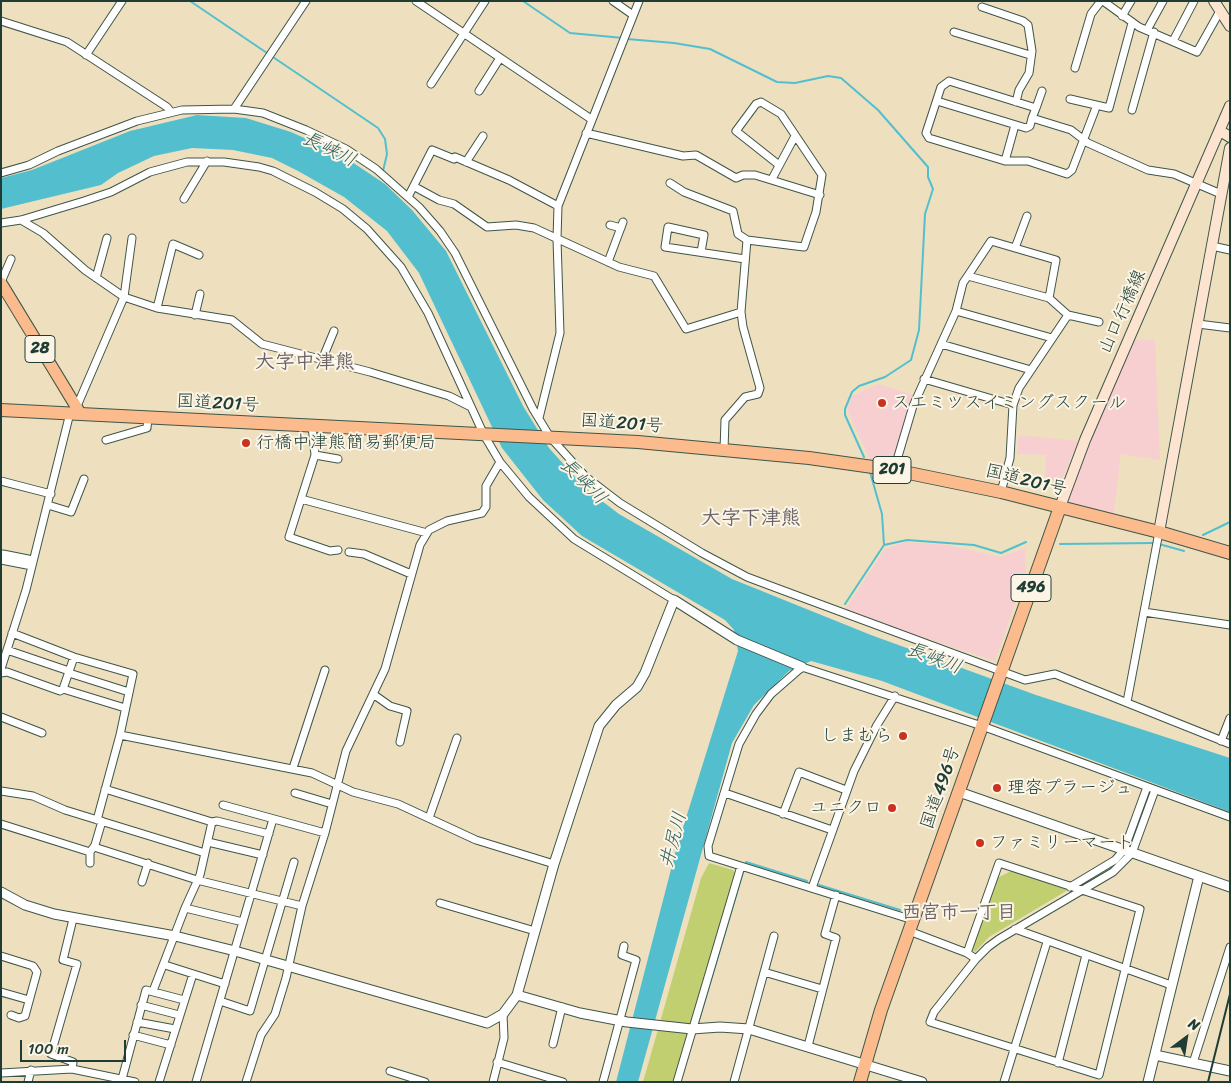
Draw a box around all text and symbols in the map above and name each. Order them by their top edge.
water label: 長峡川 [298,127,360,173]
street label: 山口行橋線 [1095,266,1151,358]
road number: 28 [25,336,55,362]
district label: 大字中津熊 [255,351,355,375]
street label: 国道201号 [176,391,260,417]
place label: スエミツスイミングスクール [892,392,1126,414]
marker: スエミツスイミングスクール [876,397,888,409]
street label: 国道201号 [580,410,664,438]
place label: 行橋中津熊簡易郵便局 [256,432,436,454]
marker: 行橋中津熊簡易郵便局 [240,437,252,449]
water label: 長峡川 [555,454,611,510]
road number: 201 [873,456,911,484]
street label: 国道201号 [983,460,1069,502]
district label: 大字下津熊 [701,507,801,531]
road number: 496 [1011,574,1051,602]
water label: 長峡川 [903,638,965,680]
place label: しまむら [821,725,893,747]
marker: しまむら [897,730,909,742]
street label: 国道496号 [917,744,965,832]
place label: 理容プラージュ [1007,777,1133,799]
marker: 理容プラージュ [991,782,1003,794]
place label: ユニクロ [810,797,882,819]
marker: ユニクロ [886,802,898,814]
water label: 井尻川 [656,810,692,870]
place label: ファミリーマート [990,832,1134,854]
marker: ファミリーマート [974,837,986,849]
district label: 西宮市一丁目 [902,902,1016,924]
text: N [1183,1011,1205,1038]
north arrow [1161,1013,1211,1063]
scale bar [22,1030,129,1062]
text: 100 m [28,1036,69,1062]

